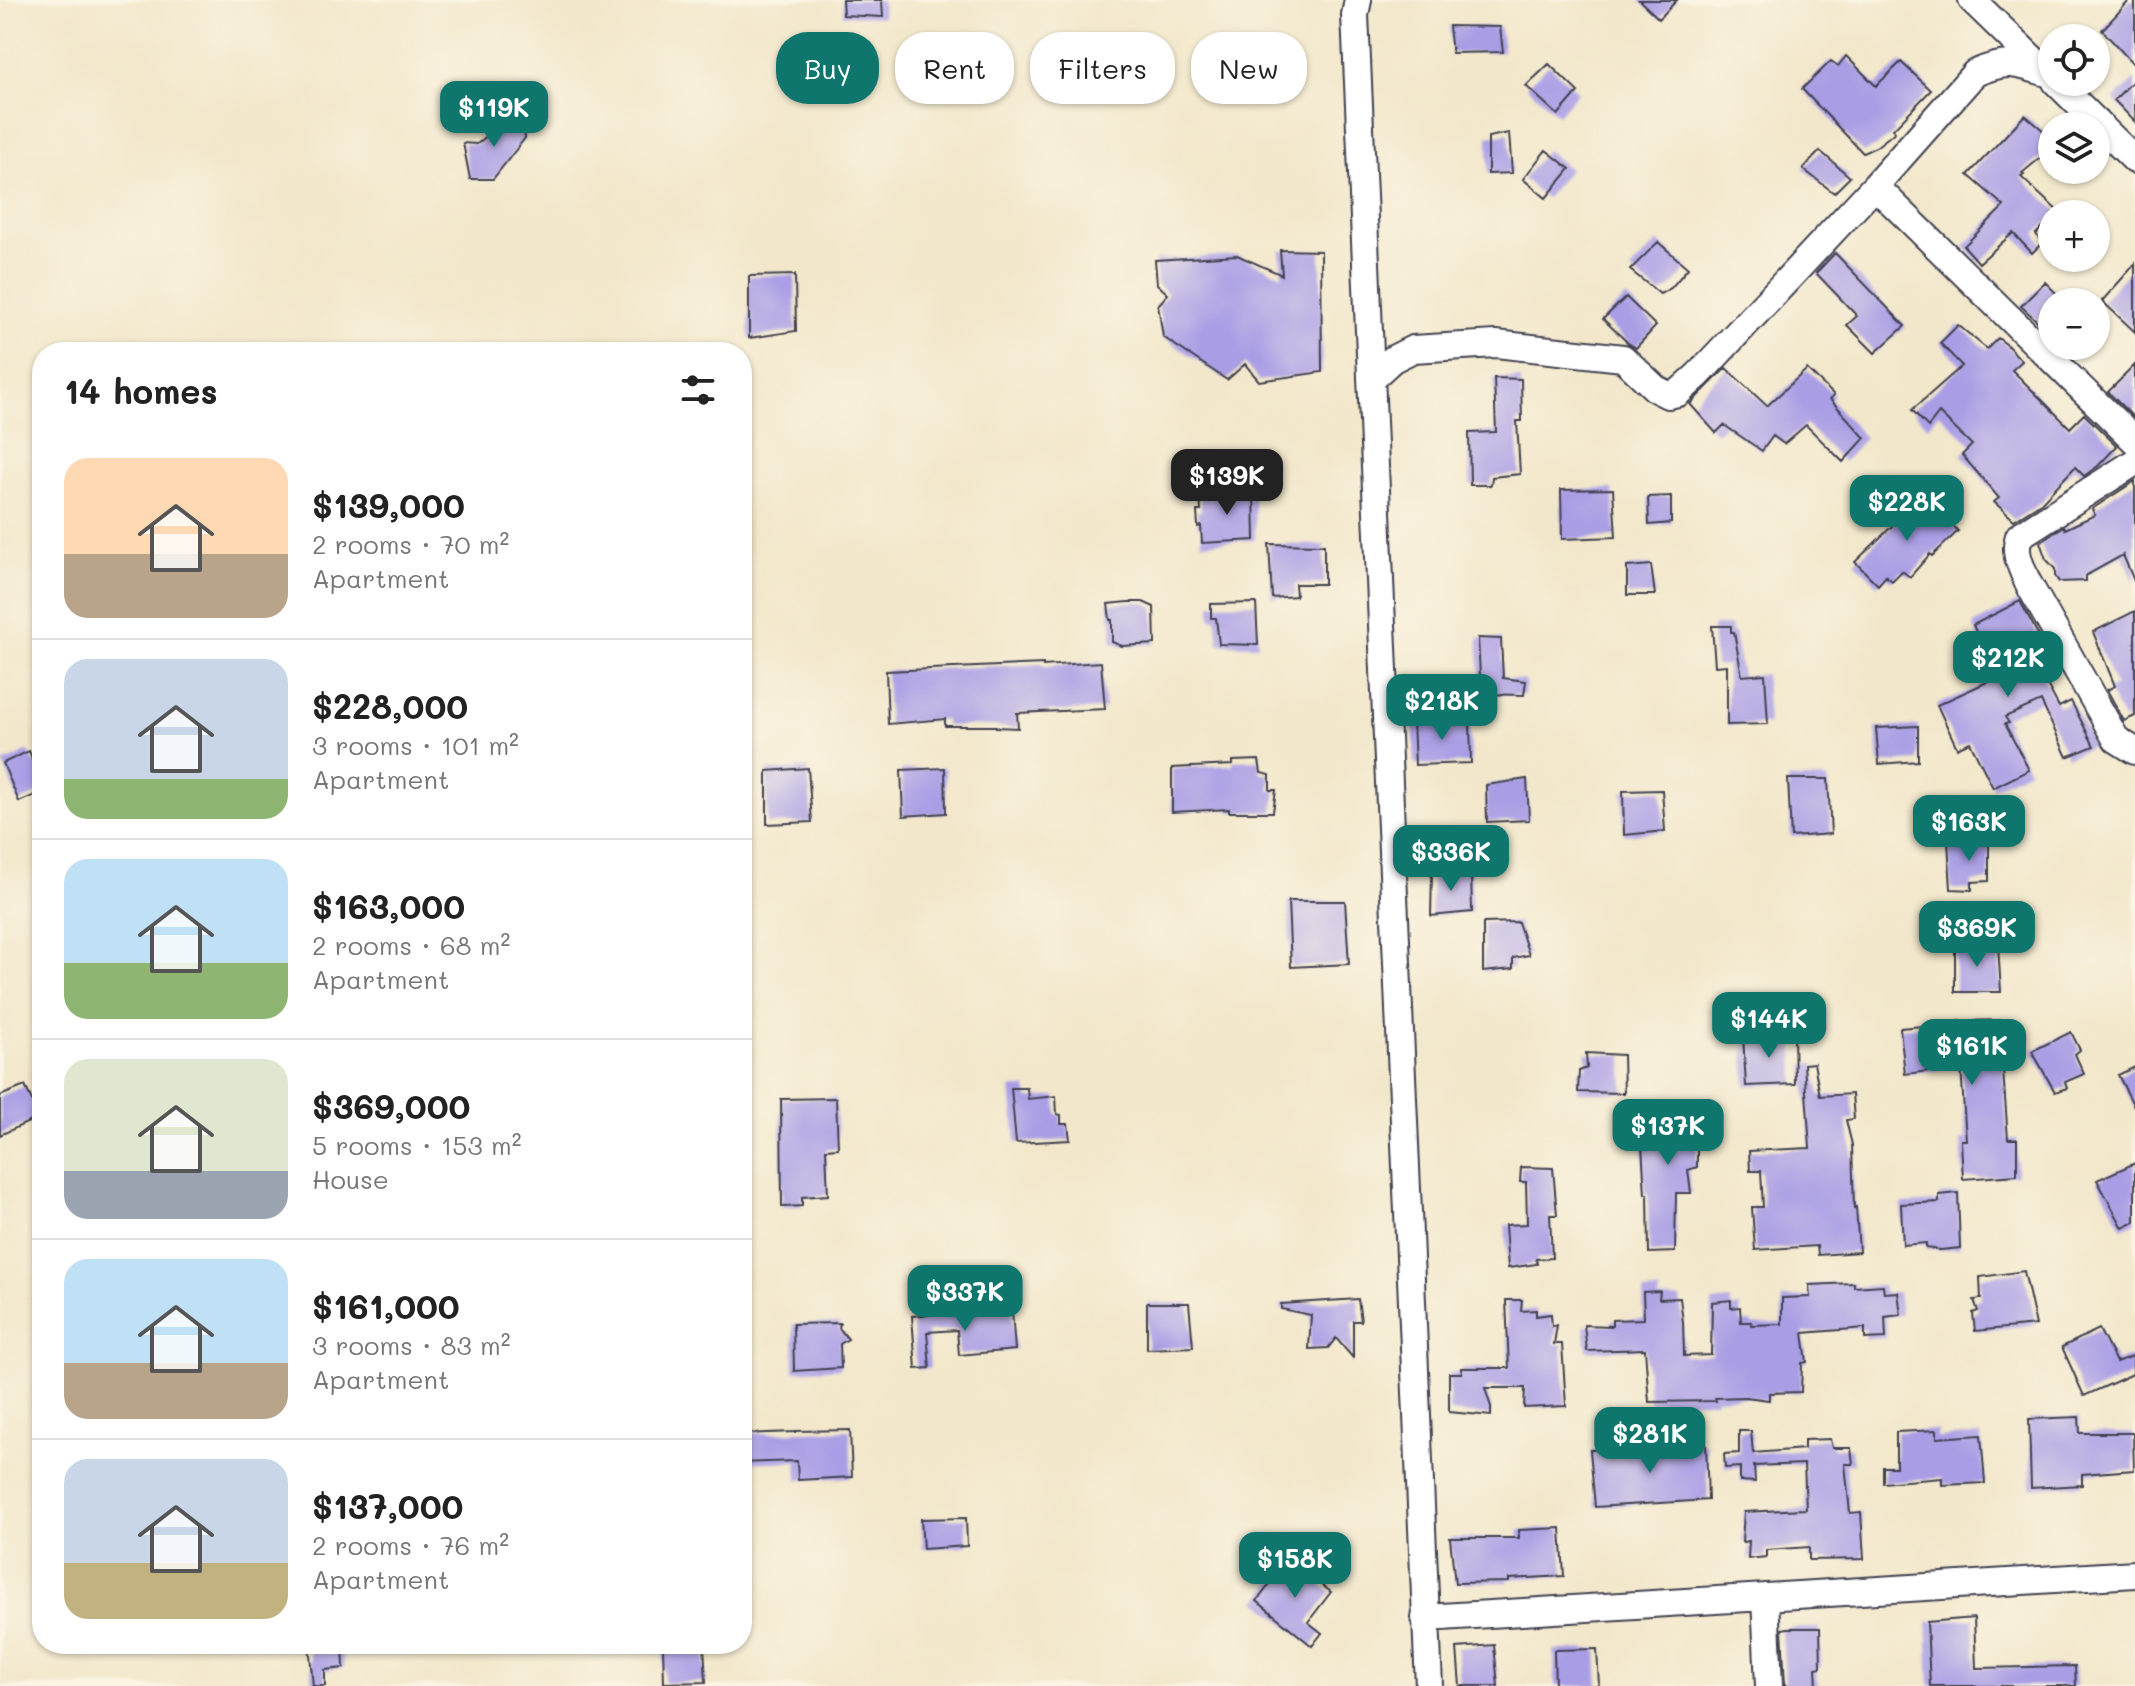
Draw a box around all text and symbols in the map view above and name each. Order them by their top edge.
map controls [2038,24,2110,360]
button: locate [2038,24,2110,96]
chip: Buy [776,32,879,104]
chip: Rent [895,32,1014,104]
chip: Filters [1030,32,1175,104]
chip: New [1191,32,1307,104]
pin: $119K [438,81,550,149]
text: $119K [458,90,530,124]
button: layers [2038,112,2110,184]
button: + [2038,200,2110,272]
button: − [2038,288,2110,360]
text: 14 homes [64,368,218,413]
icon: filters [676,368,720,412]
pin: $139K [1171,449,1283,517]
text: $139K [1189,458,1265,492]
pin: $228K [1851,475,1963,543]
text: $139,000 [312,482,465,527]
text: $228K [1868,484,1946,518]
icon: home [128,490,224,586]
text: 2 rooms · 70 m² [312,527,509,561]
text: Apartment [312,561,449,595]
pin: $212K [1952,631,2064,699]
text: $212K [1971,640,2045,674]
pin: $218K [1386,674,1498,742]
text: $228,000 [312,683,468,728]
text: $218K [1404,683,1480,717]
icon: home [128,691,224,787]
text: 3 rooms · 101 m² [312,728,519,762]
text: Apartment [312,762,449,796]
pin: $163K [1913,795,2025,863]
text: $163K [1931,804,2007,838]
pin: $336K [1395,825,1507,893]
text: $336K [1411,834,1491,868]
text: $163,000 [312,883,465,928]
icon: home [128,891,224,987]
pin: $369K [1921,901,2033,969]
text: $369K [1937,910,2017,944]
text: 2 rooms · 68 m² [312,928,510,962]
text: Apartment [312,962,449,996]
pin: $144K [1713,992,1825,1060]
text: $144K [1730,1001,1808,1035]
pin: $161K [1916,1019,2028,1087]
text: $161K [1936,1028,2008,1062]
text: $369,000 [312,1083,470,1128]
icon: home [128,1091,224,1187]
pin: $137K [1612,1099,1724,1167]
text: $137K [1631,1108,1705,1142]
text: 5 rooms · 153 m² [312,1128,522,1162]
text: House [312,1162,389,1196]
pin: $337K [909,1265,1021,1333]
text: $337K [926,1274,1004,1308]
text: $161,000 [312,1283,460,1328]
icon: home [128,1291,224,1387]
text: 3 rooms · 83 m² [312,1328,511,1362]
text: Apartment [312,1362,449,1396]
pin: $281K [1594,1407,1706,1475]
text: $281K [1612,1416,1688,1450]
text: $137,000 [312,1483,463,1528]
icon: home [128,1491,224,1587]
text: 2 rooms · 76 m² [312,1528,509,1562]
pin: $158K [1239,1532,1351,1600]
text: $158K [1257,1541,1333,1575]
text: Apartment [312,1562,449,1596]

